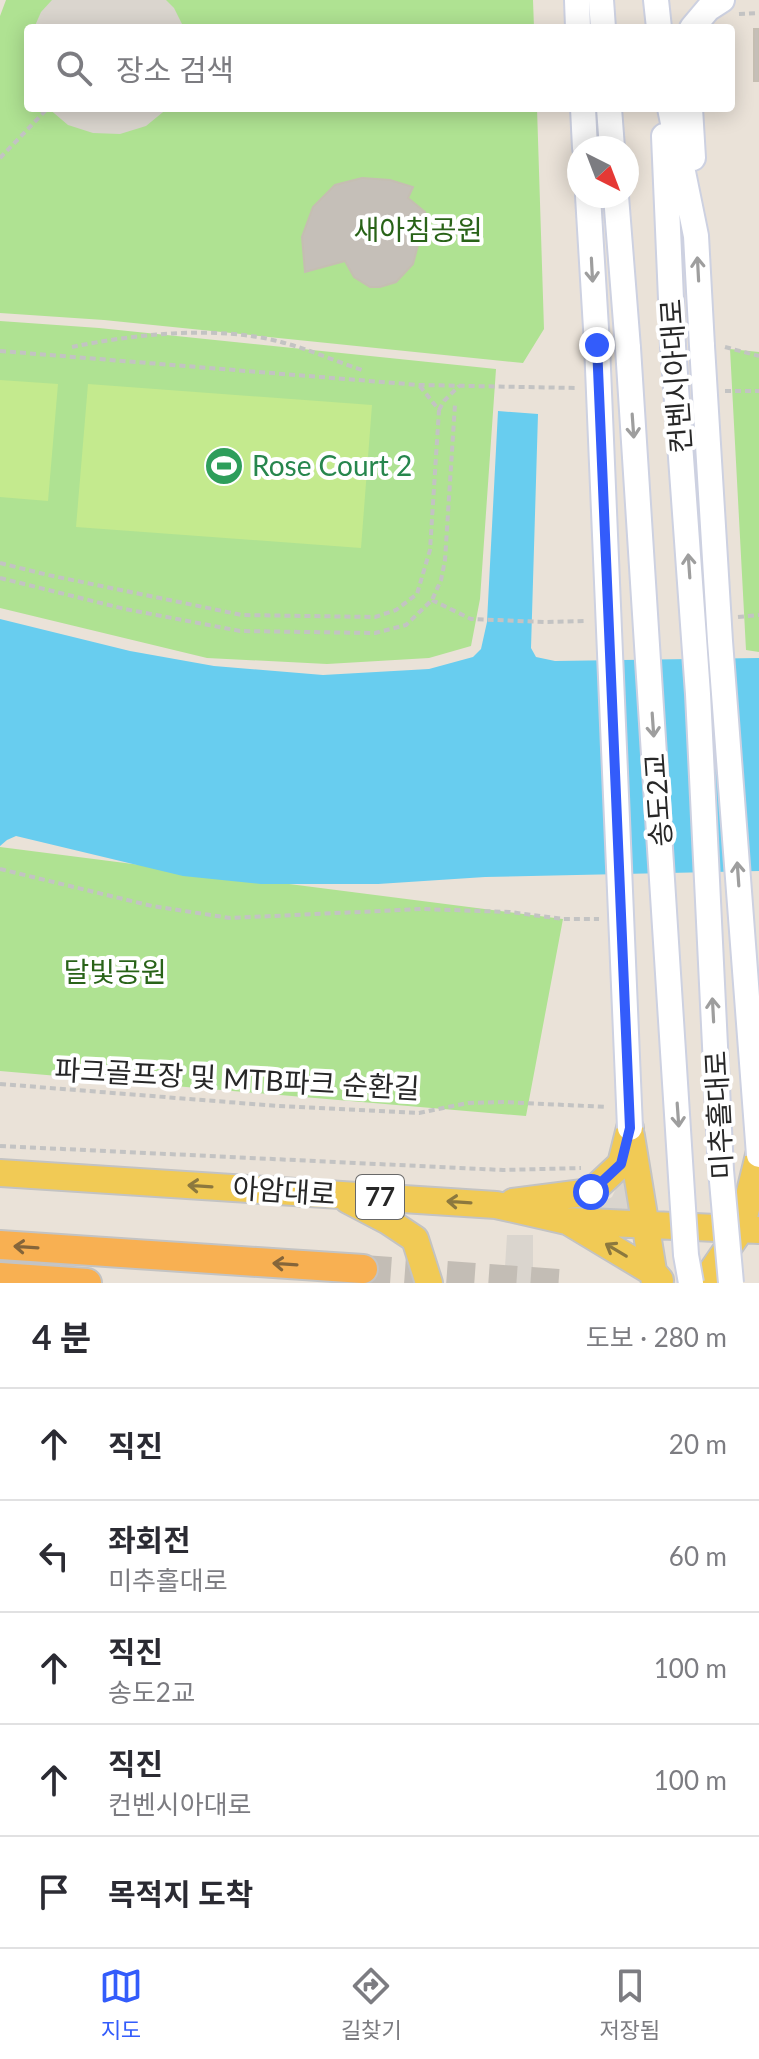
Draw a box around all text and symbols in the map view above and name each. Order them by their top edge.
search box [24,24,735,112]
icon: search [52,46,96,90]
text: 장소 검색 [116,51,234,87]
north arrow [567,136,639,208]
park label: 새아침공원 [354,212,482,246]
one-way arrow [585,256,600,283]
one-way arrow [690,256,705,282]
street label: 컨벤시아대로 [653,298,697,454]
route end [579,327,615,363]
one-way arrow [626,412,641,439]
sports icon: Rose Court 2 [203,445,245,487]
place label: Rose Court 2 [252,448,412,482]
one-way arrow [681,553,696,580]
one-way arrow [646,711,661,738]
street label: 송도2교 [637,752,677,848]
one-way arrow [730,861,745,888]
park label: 달빛공원 [63,954,167,988]
one-way arrow [706,997,721,1024]
street label: 미추홀대로 [698,1050,738,1180]
street label: 파크골프장 및 MTB파크 순환길 [54,1051,420,1105]
one-way arrow [671,1101,686,1128]
street label: 아암대로 [231,1169,337,1211]
route start [573,1174,609,1210]
road number: 77 [356,1175,404,1219]
one-way arrow [187,1178,214,1193]
one-way arrow [446,1194,473,1209]
one-way arrow [13,1239,40,1254]
one-way arrow [605,1242,628,1258]
one-way arrow [273,1256,299,1271]
text: 4 분 [32,1316,91,1357]
text: 도보 · 280 m [586,1321,727,1353]
icon: ahead [32,1422,76,1466]
text: 직진 [108,1427,163,1463]
text: 20 m [669,1428,727,1460]
text: 좌회전 [108,1521,191,1557]
icon: left [32,1534,76,1578]
text: 60 m [669,1540,727,1572]
text: 미추홀대로 [108,1564,228,1596]
text: 직진 [108,1633,163,1669]
icon: ahead [32,1646,76,1690]
text: 100 m [654,1652,727,1684]
text: 송도2교 [108,1676,195,1708]
text: 직진 [108,1745,163,1781]
icon: ahead [32,1758,76,1802]
text: 100 m [654,1764,727,1796]
text: 컨벤시아대로 [108,1788,252,1820]
icon: arrive [32,1870,76,1914]
text: 목적지 도착 [108,1875,253,1911]
tab: 지도 [99,1964,143,2044]
tab: 길찾기 [341,1964,402,2044]
tab: 저장됨 [599,1964,660,2044]

